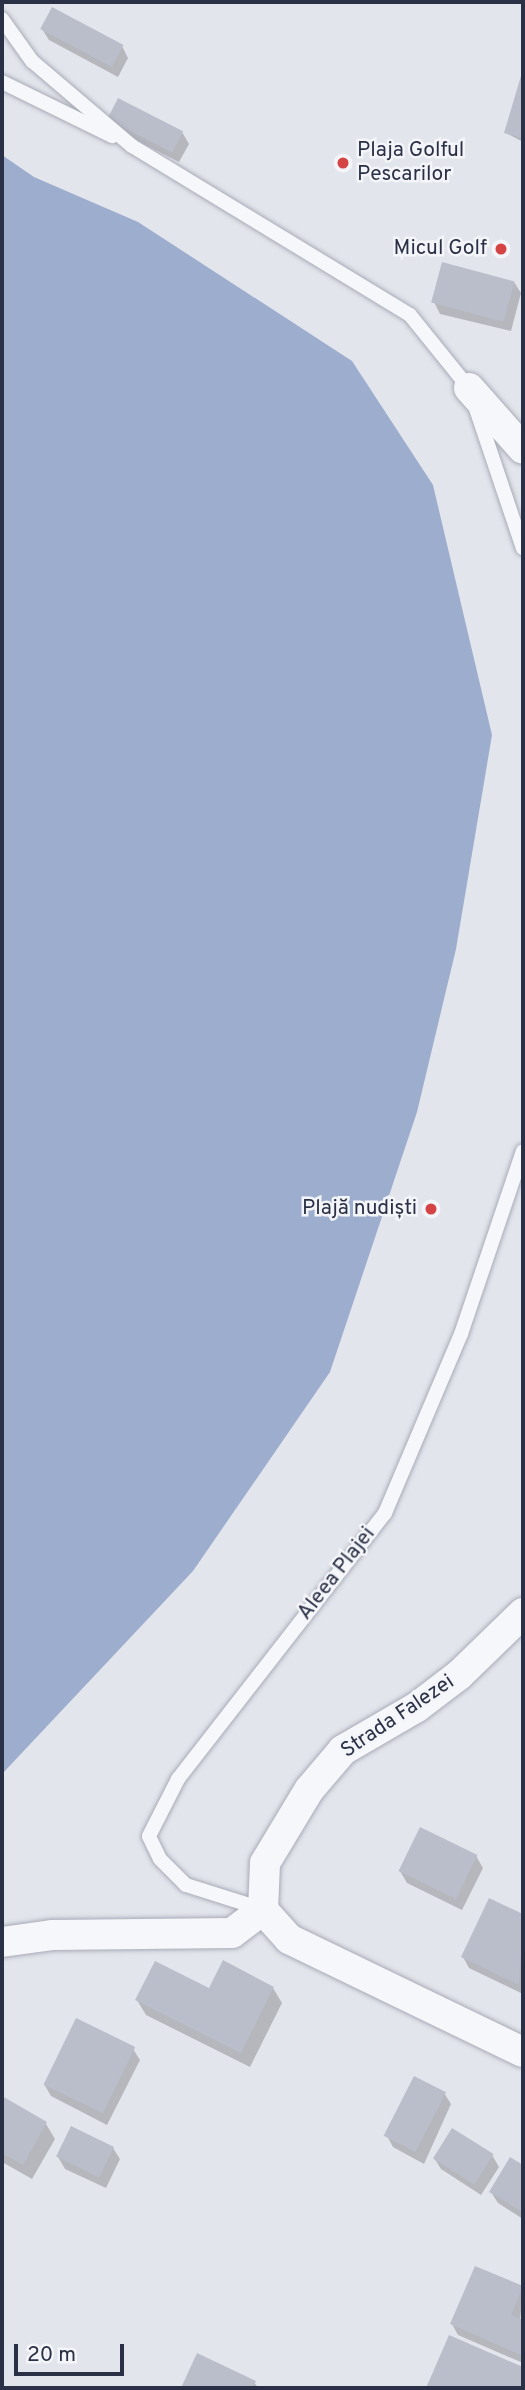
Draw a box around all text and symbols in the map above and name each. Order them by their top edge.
place label: Plaja Golful Pescarilor [357,138,464,188]
marker: Plaja Golful Pescarilor [335,155,351,171]
place label: Micul Golf [394,236,487,262]
marker: Micul Golf [493,241,509,257]
place label: Plajă nudiști [302,1196,417,1222]
marker: Plajă nudiști [423,1201,439,1217]
street label: Aleea Plajei [293,1523,381,1625]
street label: Strada Falezei [337,1670,459,1764]
scale bar [18,2330,128,2374]
text: 20 m [27,2342,76,2369]

